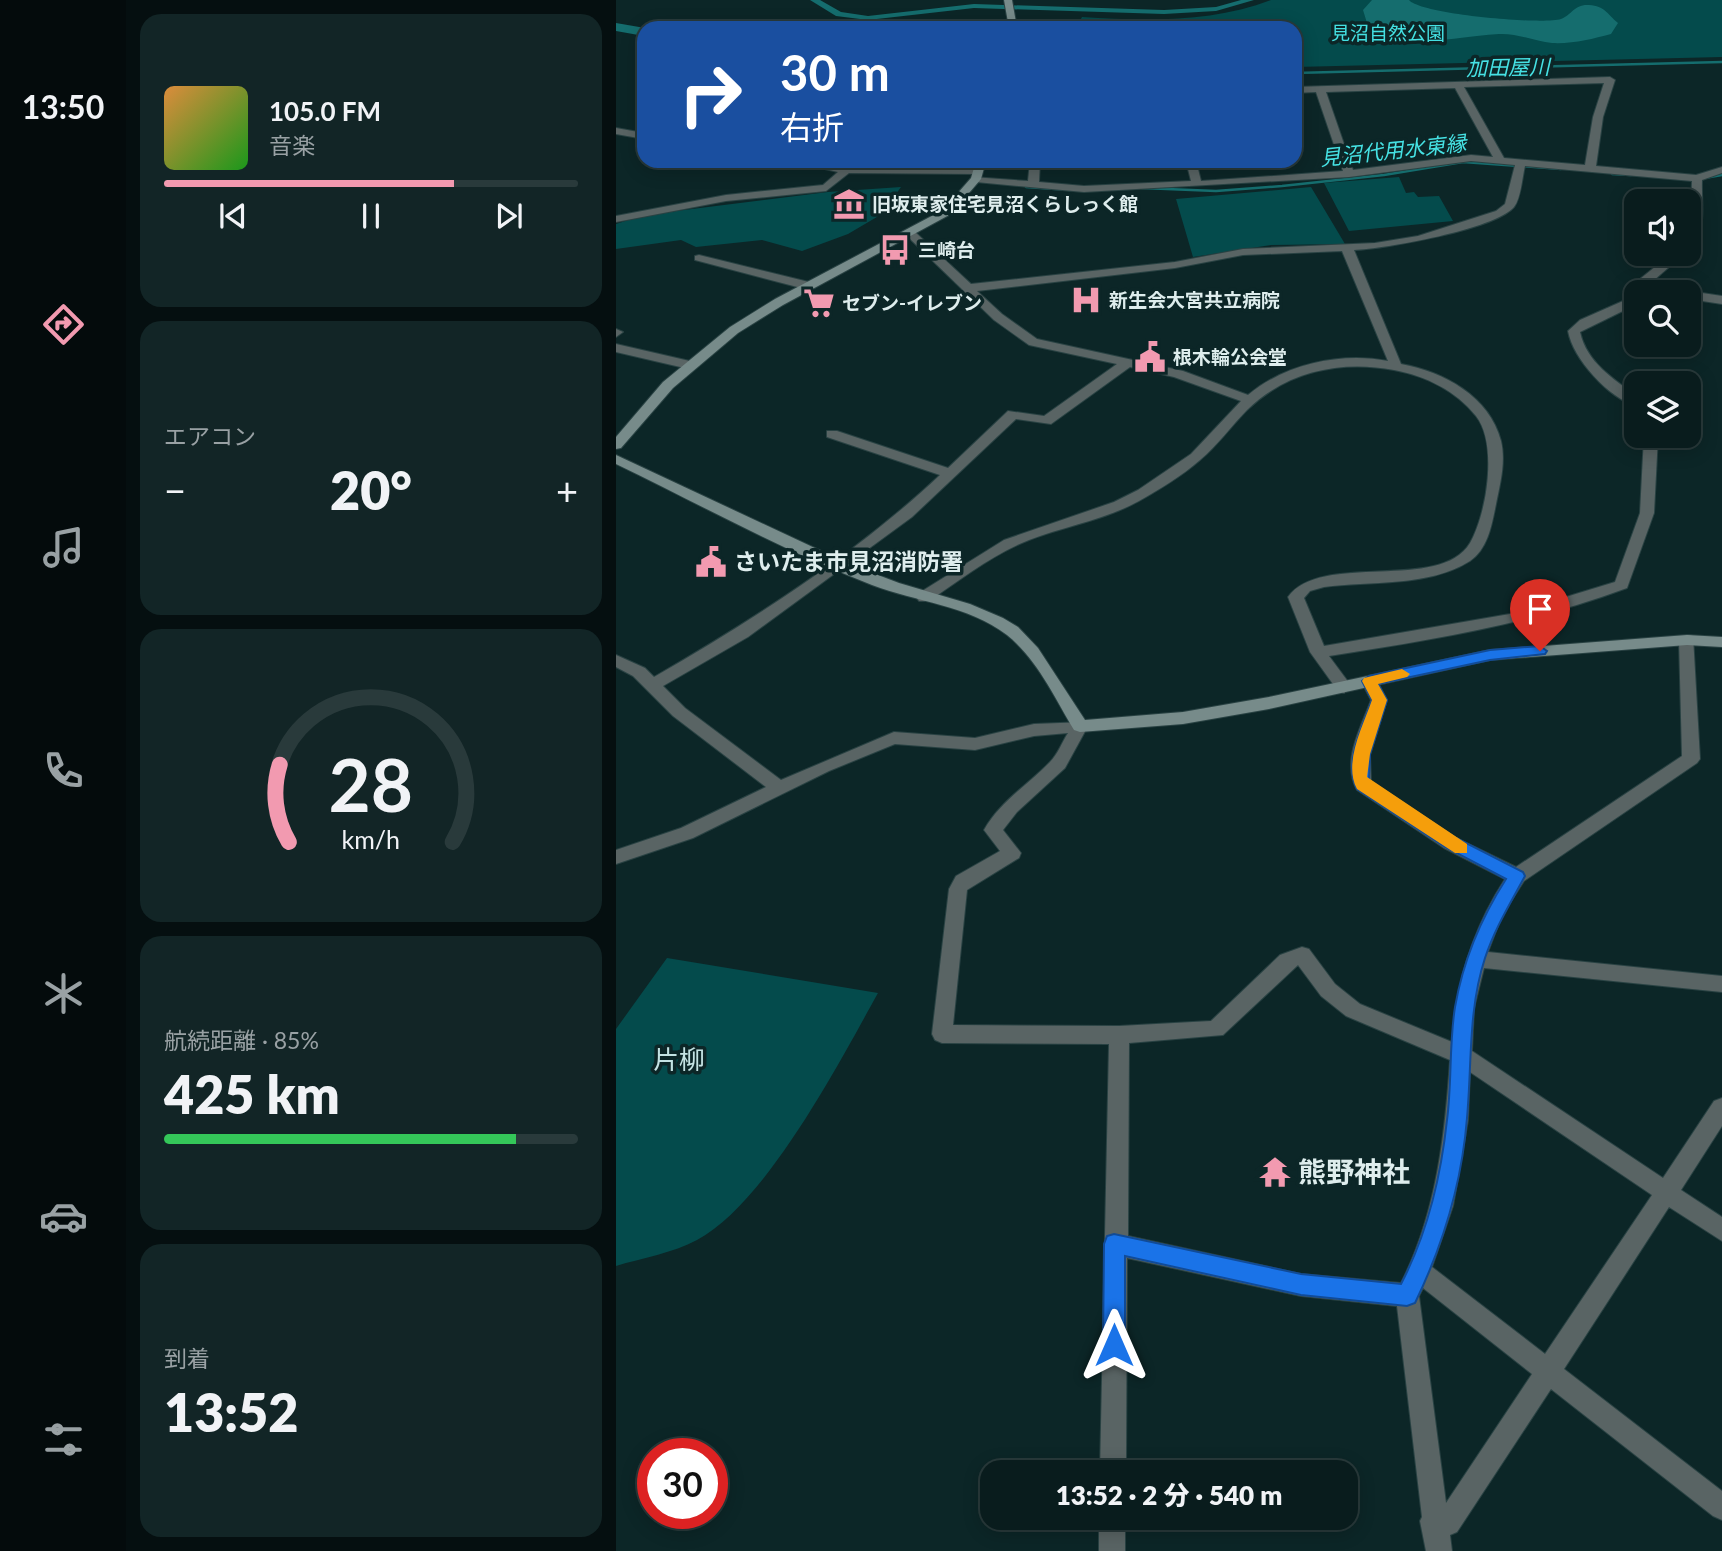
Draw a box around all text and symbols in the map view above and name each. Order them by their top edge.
park label: 見沼自然公園 [1331,21,1445,44]
text: 30 m [780,43,890,101]
icon: right [665,49,756,140]
water label: 加田屋川 [1466,53,1552,80]
text: 13:50 [22,87,104,126]
text: 105.0 FM [269,95,381,127]
text: 右折 [780,107,844,146]
water label: 見沼代用水東縁 [1318,129,1469,170]
text: 音楽 [269,131,315,159]
museum icon: 旧坂東家住宅見沼くらしっく館 [832,187,866,221]
map controls [1624,189,1701,448]
button: sound [1624,189,1701,266]
place label: 旧坂東家住宅見沼くらしっく館 [872,192,1138,215]
icon: previous [214,197,252,235]
icon: pause [352,197,390,235]
icon: next [490,197,528,235]
bus stop icon: 三崎台 [878,233,912,267]
place label: 三崎台 [918,238,975,261]
button: search [1624,280,1701,357]
hospital icon: 新生会大宮共立病院 [1069,283,1103,317]
supermarket icon: セブン-イレブン [802,286,836,320]
place label: 新生会大宮共立病院 [1109,288,1280,311]
place label: セブン-イレブン [842,291,982,314]
icon: directions [39,300,88,349]
public building icon: 根木輪公会堂 [1133,340,1167,374]
place label: 根木輪公会堂 [1173,345,1287,368]
button: layers [1624,371,1701,448]
text: エアコン [164,422,256,450]
text: 20° [330,459,412,521]
text: − [164,467,186,513]
text: + [556,467,578,513]
icon: music [39,523,88,572]
public building icon: さいたま市見沼消防署 [694,545,728,579]
place label: さいたま市見沼消防署 [734,547,963,575]
pin [1510,579,1570,651]
icon: arrive [1521,590,1559,628]
text: 28 [329,740,413,828]
icon: phone [39,746,88,795]
text: km/h [342,823,400,853]
icon: climate [39,969,88,1018]
text: 航続距離 · 85% [164,1026,319,1054]
district label: 片柳 [653,1043,705,1075]
text: 425 km [164,1063,340,1125]
place label: 熊野神社 [1298,1154,1410,1188]
temple icon: 熊野神社 [1258,1155,1292,1189]
icon: car [39,1192,88,1241]
position arrow [1077,1308,1151,1382]
text: 到着 [164,1344,210,1372]
text: 13:52 [164,1381,298,1443]
icon: filters [39,1415,88,1464]
speed limit sign: 30 [637,1438,728,1529]
text: 13:52 · 2 分 · 540 m [1056,1479,1282,1511]

